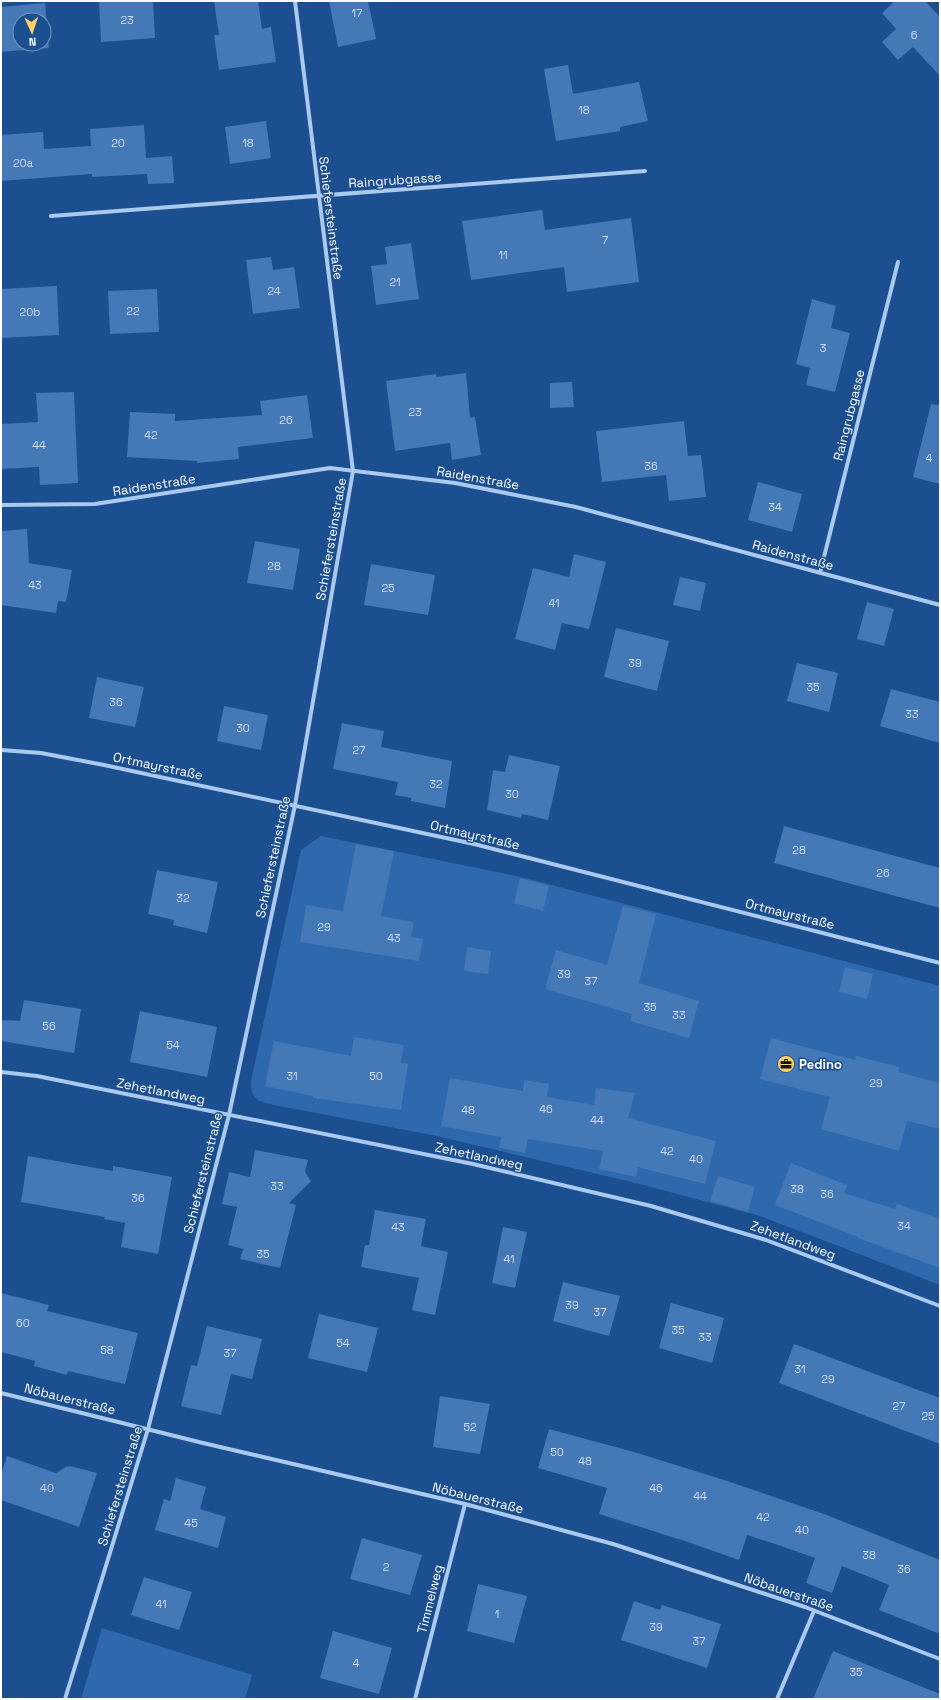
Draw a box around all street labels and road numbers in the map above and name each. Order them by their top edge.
street label: Schiefersteinstraße [315,155,347,281]
street label: Raingrubgasse [348,168,442,192]
street label: Raingrubgasse [829,368,869,462]
street label: Raidenstraße [435,462,521,494]
street label: Raidenstraße [111,470,197,500]
street label: Schiefersteinstraße [312,476,350,602]
street label: Raidenstraße [750,536,836,574]
street label: Ortmayrstraße [111,748,205,784]
street label: Schiefersteinstraße [252,794,294,920]
street label: Ortmayrstraße [429,816,521,854]
street label: Ortmayrstraße [744,895,836,933]
street label: Zehetlandweg [115,1074,207,1108]
street label: Schiefersteinstraße [180,1111,226,1235]
street label: Zehetlandweg [433,1138,525,1174]
street label: Zehetlandweg [748,1217,838,1263]
street label: Nöbauerstraße [23,1379,117,1419]
street label: Schiefersteinstraße [94,1424,146,1548]
street label: Nöbauerstraße [431,1478,525,1518]
street label: Timmelweg [413,1563,447,1635]
street label: Nöbauerstraße [742,1569,836,1615]

